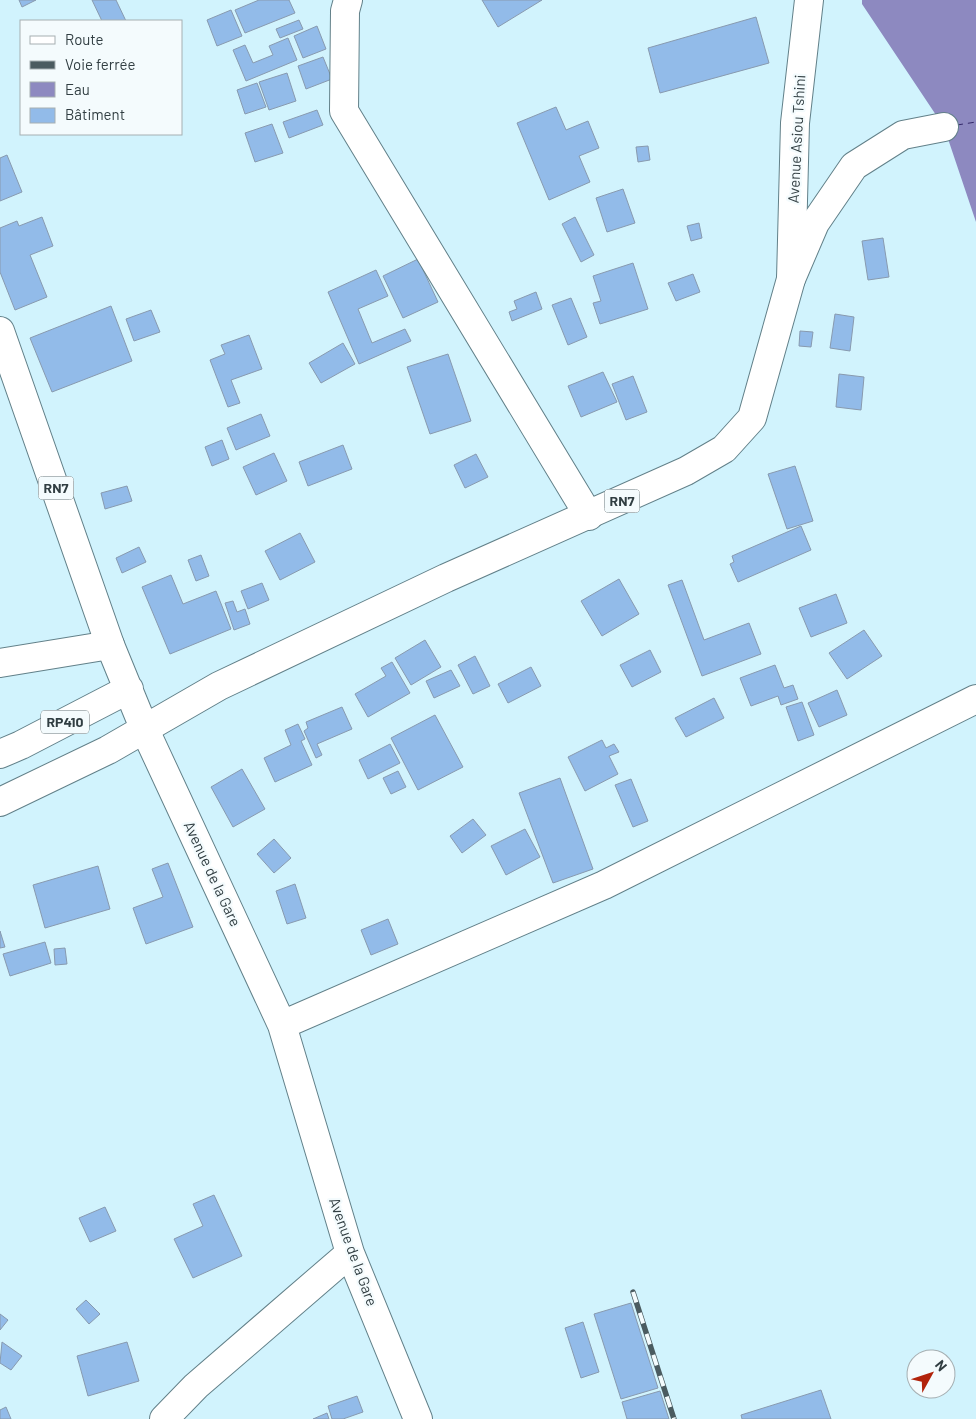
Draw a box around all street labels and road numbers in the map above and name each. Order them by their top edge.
street label: Avenue Asiou Tshini [784,74,808,204]
road number: RN7 [38,476,74,499]
road number: RN7 [604,490,640,512]
road number: RP410 [41,710,89,734]
street label: Avenue de la Gare [181,818,245,929]
street label: Avenue de la Gare [326,1195,382,1308]

